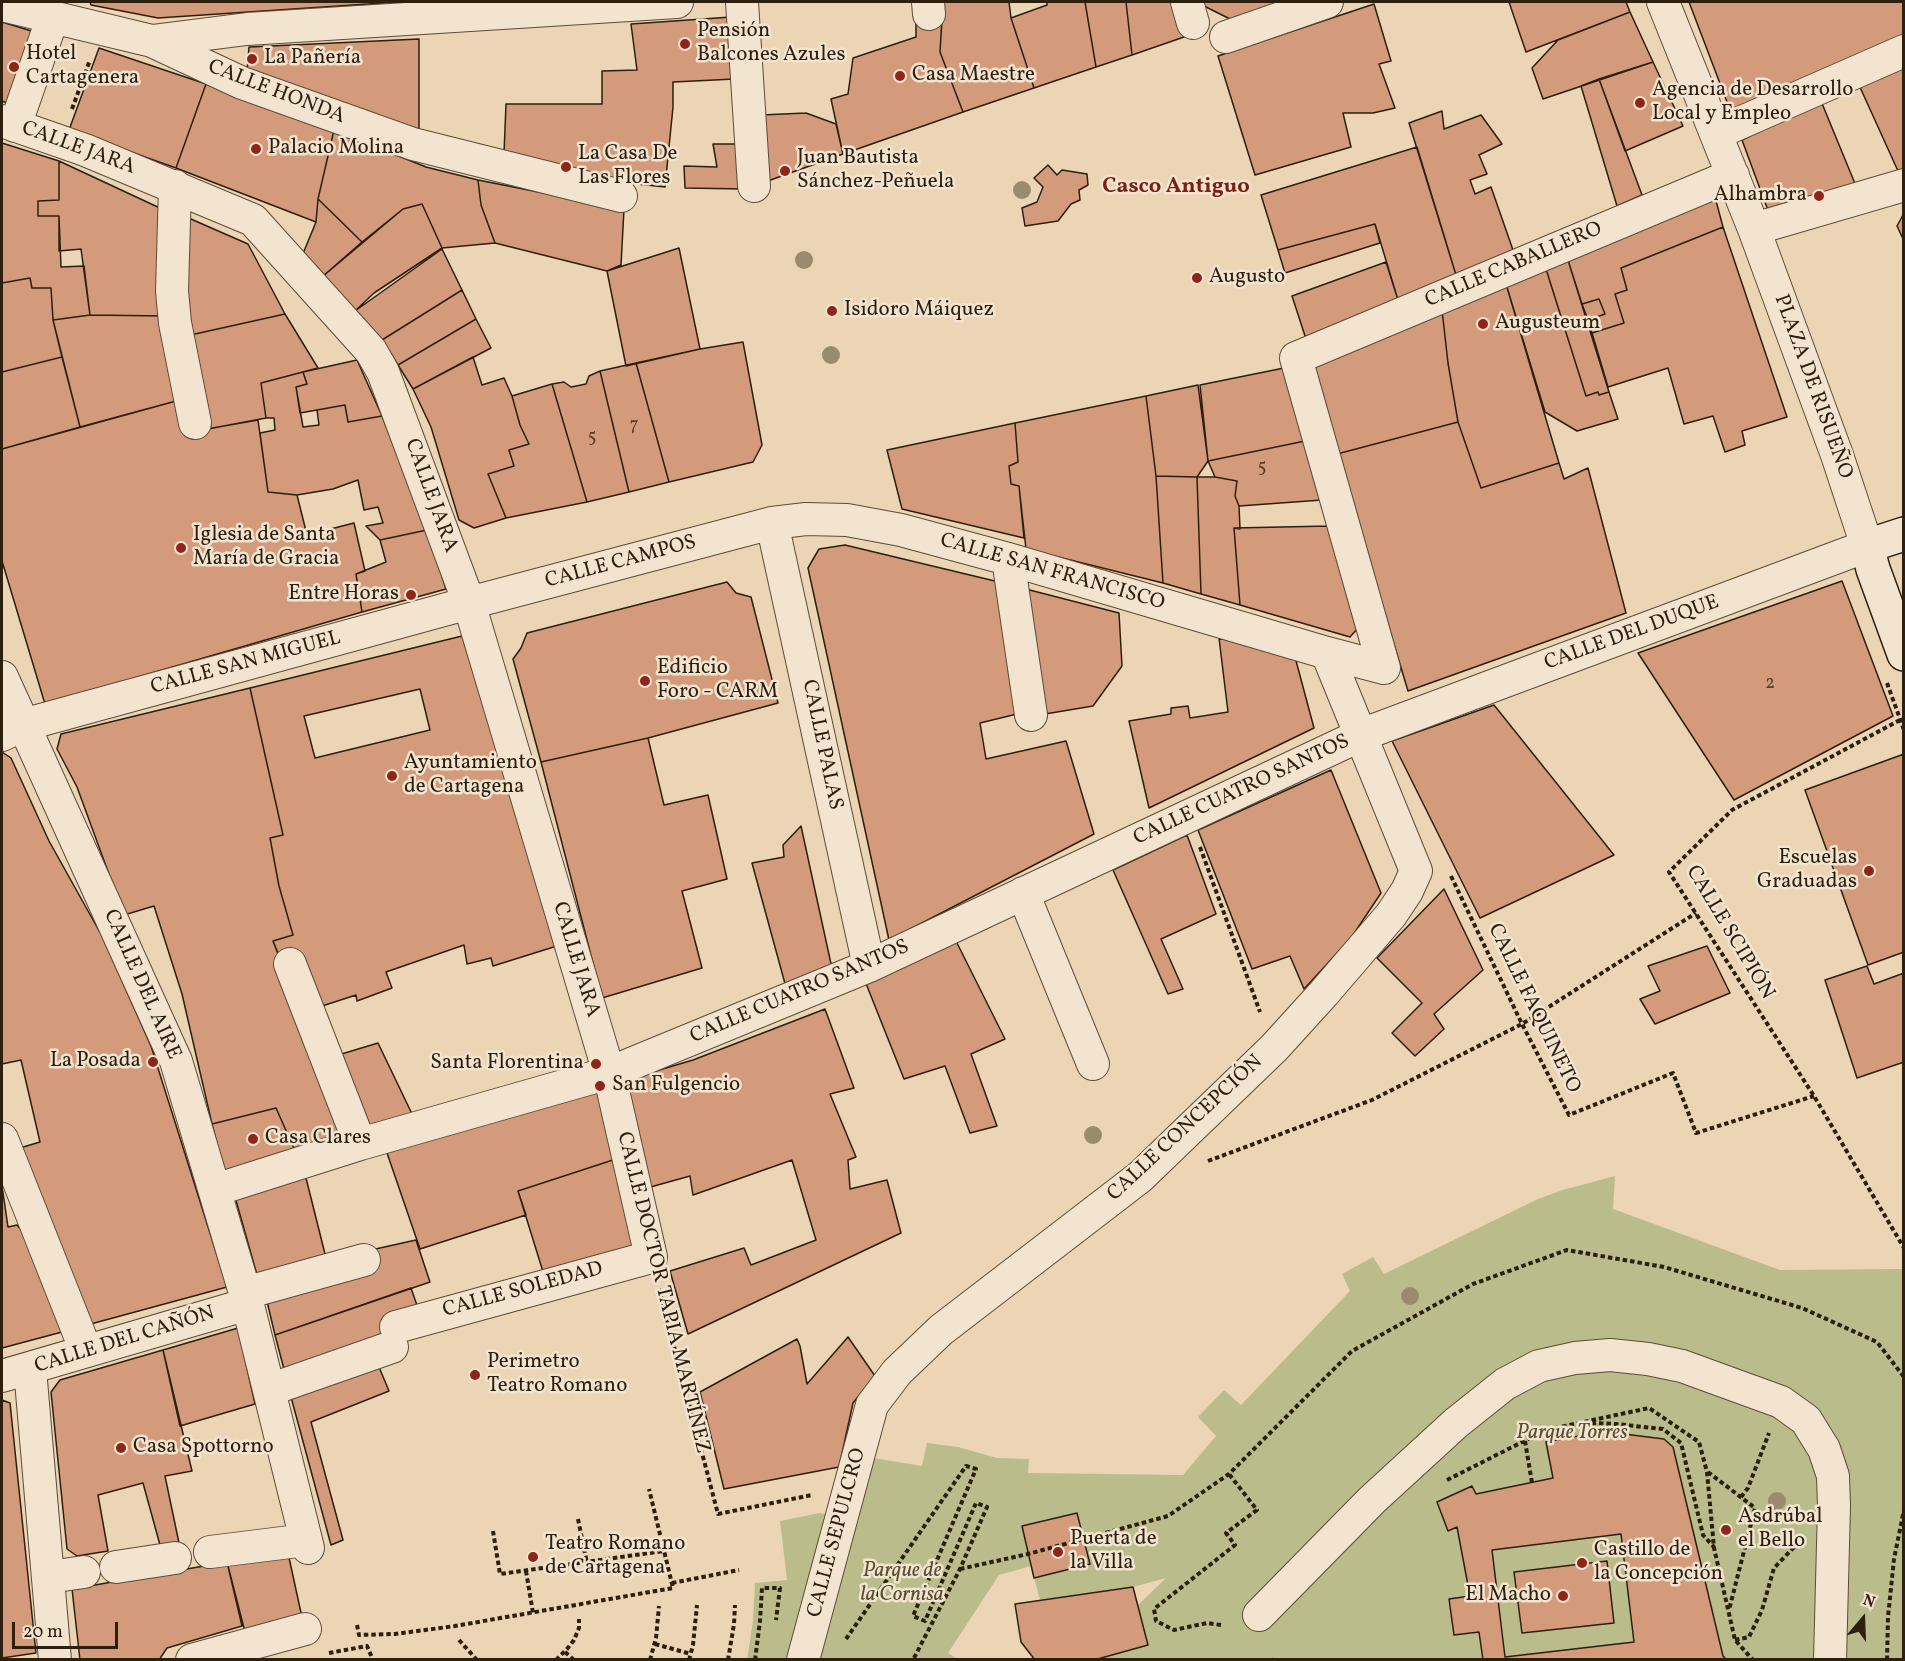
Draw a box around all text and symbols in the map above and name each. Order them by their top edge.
place label: Pensión Balcones Azules [697,19,845,69]
marker: Pensión Balcones Azules [678,37,692,51]
place label: Hotel Cartagenera [26,42,139,92]
place label: La Pañería [264,46,361,72]
marker: La Pañería [245,52,259,66]
street label: CALLE HONDA [204,55,348,131]
marker: Hotel Cartagenera [7,60,21,74]
place label: Casa Maestre [912,63,1035,89]
marker: Casa Maestre [893,69,907,83]
place label: Agencia de Desarrollo Local y Empleo [1652,78,1853,128]
marker: Agencia de Desarrollo Local y Empleo [1633,96,1647,110]
street label: CALLE JARA [18,117,138,181]
place label: Palacio Molina [268,136,404,162]
marker: Palacio Molina [249,142,263,156]
place label: La Casa De Las Flores [578,142,678,192]
place label: Juan Bautista Sánchez-Peñuela [797,146,954,196]
marker: La Casa De Las Flores [559,160,573,174]
marker: Juan Bautista Sánchez-Peñuela [778,164,792,178]
district label: Casco Antiguo [1102,175,1250,201]
place label: Alhambra [1714,183,1807,209]
marker: Alhambra [1812,189,1826,203]
street label: CALLE CABALLERO [1422,217,1606,315]
place label: Augusto [1209,265,1285,291]
marker: Augusto [1190,271,1204,285]
street label: PLAZA DE RISUEÑO [1767,291,1857,483]
place label: Isidoro Máiquez [844,298,994,324]
marker: Isidoro Máiquez [825,304,839,318]
place label: Augusteum [1495,311,1600,337]
marker: Augusteum [1476,317,1490,331]
house number: 7 [630,416,638,438]
house number: 5 [588,428,596,450]
street label: CALLE JARA [398,436,462,556]
house number: 5 [1258,458,1266,480]
place label: Iglesia de Santa María de Gracia [193,523,340,573]
street label: CALLE SAN FRANCISCO [937,529,1167,617]
street label: CALLE CAMPOS [543,531,699,595]
marker: Iglesia de Santa María de Gracia [174,541,188,555]
place label: Entre Horas [288,582,399,608]
marker: Entre Horas [404,588,418,602]
street label: CALLE DEL DUQUE [1541,591,1723,677]
street label: CALLE SAN MIGUEL [148,627,344,701]
place label: Edificio Foro - CARM [657,656,778,706]
marker: Edificio Foro - CARM [638,674,652,688]
house number: 2 [1765,674,1775,696]
street label: CALLE PALAS [795,678,847,812]
street label: CALLE CUATRO SANTOS [1130,730,1354,852]
place label: Ayuntamiento de Cartagena [404,751,537,801]
marker: Ayuntamiento de Cartagena [385,769,399,783]
place label: Escuelas Graduadas [1757,846,1857,896]
street label: CALLE SCIPIÓN [1679,861,1779,1005]
marker: Escuelas Graduadas [1862,864,1876,878]
street label: CALLE JARA [546,899,604,1021]
street label: CALLE DEL AIRE [97,906,185,1064]
street label: CALLE FAQUINETO [1481,920,1585,1098]
street label: CALLE CUATRO SANTOS [687,935,913,1051]
place label: La Posada [50,1049,141,1075]
street label: CALLE CONCEPCIÓN [1103,1050,1269,1208]
place label: Santa Florentina [430,1051,584,1077]
marker: La Posada [146,1055,160,1069]
marker: Santa Florentina [589,1057,603,1071]
place label: San Fulgencio [612,1073,740,1099]
marker: San Fulgencio [593,1079,607,1093]
place label: Casa Clares [265,1126,371,1152]
street label: CALLE DOCTOR TAPIA MARTÍNEZ [610,1129,714,1457]
marker: Casa Clares [246,1132,260,1146]
street label: CALLE SOLEDAD [440,1258,606,1324]
street label: CALLE DEL CAÑÓN [32,1302,218,1380]
place label: Perimetro Teatro Romano [487,1350,627,1400]
marker: Perimetro Teatro Romano [468,1368,482,1382]
park label: Parque Torres [1516,1421,1628,1447]
place label: Casa Spottorno [133,1435,274,1461]
marker: Casa Spottorno [114,1441,128,1455]
street label: CALLE SEPULCRO [803,1446,873,1620]
place label: Asdrúbal el Bello [1738,1505,1822,1555]
marker: Asdrúbal el Bello [1719,1523,1733,1537]
place label: Puerta de la Villa [1070,1527,1157,1577]
place label: Teatro Romano de Cartagena [545,1532,685,1582]
place label: Castillo de la Concepción [1594,1538,1723,1588]
marker: Puerta de la Villa [1051,1545,1065,1559]
marker: Teatro Romano de Cartagena [526,1550,540,1564]
marker: Castillo de la Concepción [1575,1556,1589,1570]
park label: Parque de la Cornisa [860,1559,944,1609]
place label: El Macho [1465,1583,1551,1609]
marker: El Macho [1556,1589,1570,1603]
north arrow [1833,1589,1893,1649]
text: N [1860,1590,1878,1614]
scale bar [15,1610,122,1648]
text: 20 m [23,1620,63,1645]

